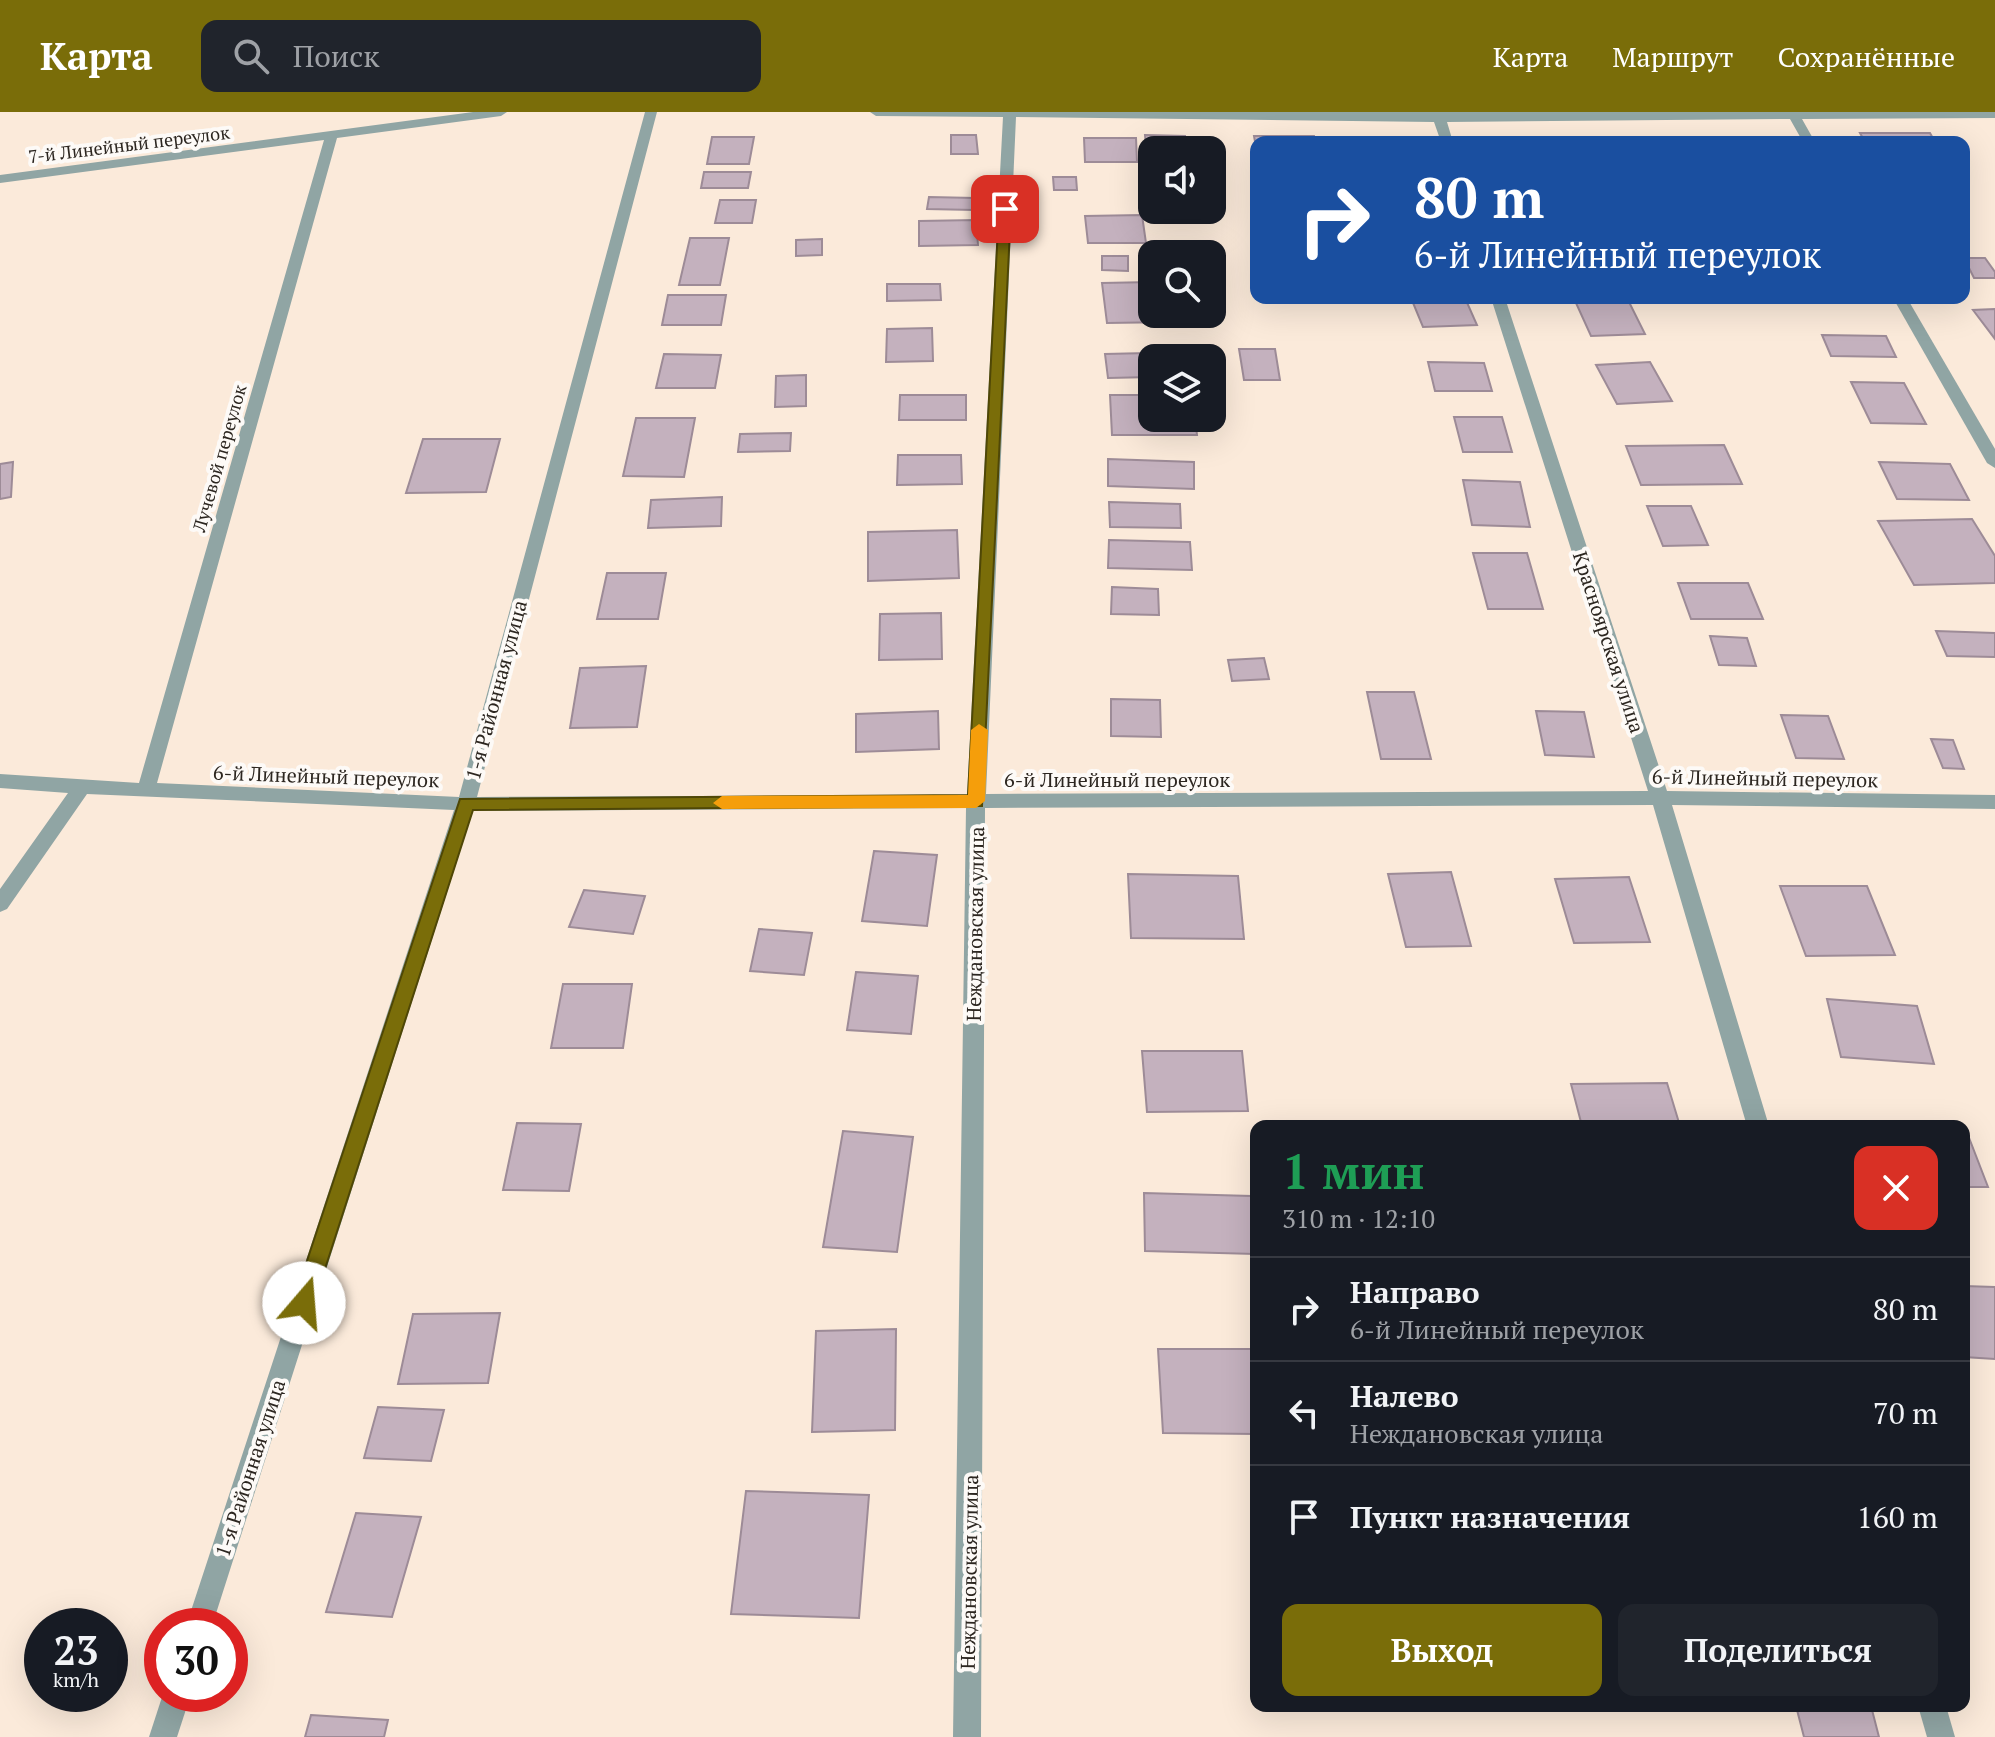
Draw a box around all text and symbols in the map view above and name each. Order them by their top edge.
search box [201,20,761,92]
text: Карта [40,31,153,81]
icon: search [229,34,273,78]
text: Поиск [293,36,379,76]
text: Карта [1493,38,1568,75]
text: Маршрут [1612,38,1734,75]
text: Сохранённые [1778,38,1955,75]
street label: 7-й Линейный переулок [27,120,231,168]
map controls [1138,136,1226,432]
button: sound [1138,136,1226,224]
text: 80 m [1414,160,1544,234]
icon: right [1282,168,1386,272]
pin [971,175,1039,243]
icon: arrive [983,187,1027,231]
text: 6-й Линейный переулок [1414,231,1821,278]
button: search [1138,240,1226,328]
button: layers [1138,344,1226,432]
street label: Лучевой переулок [186,381,252,535]
street label: Красноярская улица [1567,548,1651,736]
street label: 1-я Районная улица [459,597,533,783]
street label: 6-й Линейный переулок [213,759,440,793]
street label: 6-й Линейный переулок [1652,763,1878,793]
street label: 6-й Линейный переулок [1004,766,1230,793]
street label: Неждановская улица [960,826,990,1022]
text: 1 мин [1282,1139,1424,1203]
button: close [1854,1146,1938,1230]
text: 310 m · 12:10 [1282,1201,1435,1235]
position arrow [262,1261,346,1345]
text: Направо [1350,1272,1480,1312]
icon: right [1282,1287,1326,1331]
text: 80 m [1873,1289,1938,1329]
text: 6-й Линейный переулок [1350,1312,1644,1346]
street label: 1-я Районная улица [209,1376,291,1560]
text: Налево [1350,1376,1459,1416]
icon: left [1282,1391,1326,1435]
text: 70 m [1873,1393,1938,1433]
text: Неждановская улица [1350,1416,1603,1450]
street label: Неждановская улица [954,1474,984,1670]
icon: arrive [1282,1495,1326,1539]
text: Пункт назначения [1350,1497,1630,1537]
text: 160 m [1857,1497,1938,1537]
button: Выход [1282,1604,1602,1696]
button: Поделиться [1618,1604,1938,1696]
speed limit sign: 30 [144,1608,248,1712]
text: 23 [53,1623,99,1676]
text: km/h [53,1666,99,1693]

